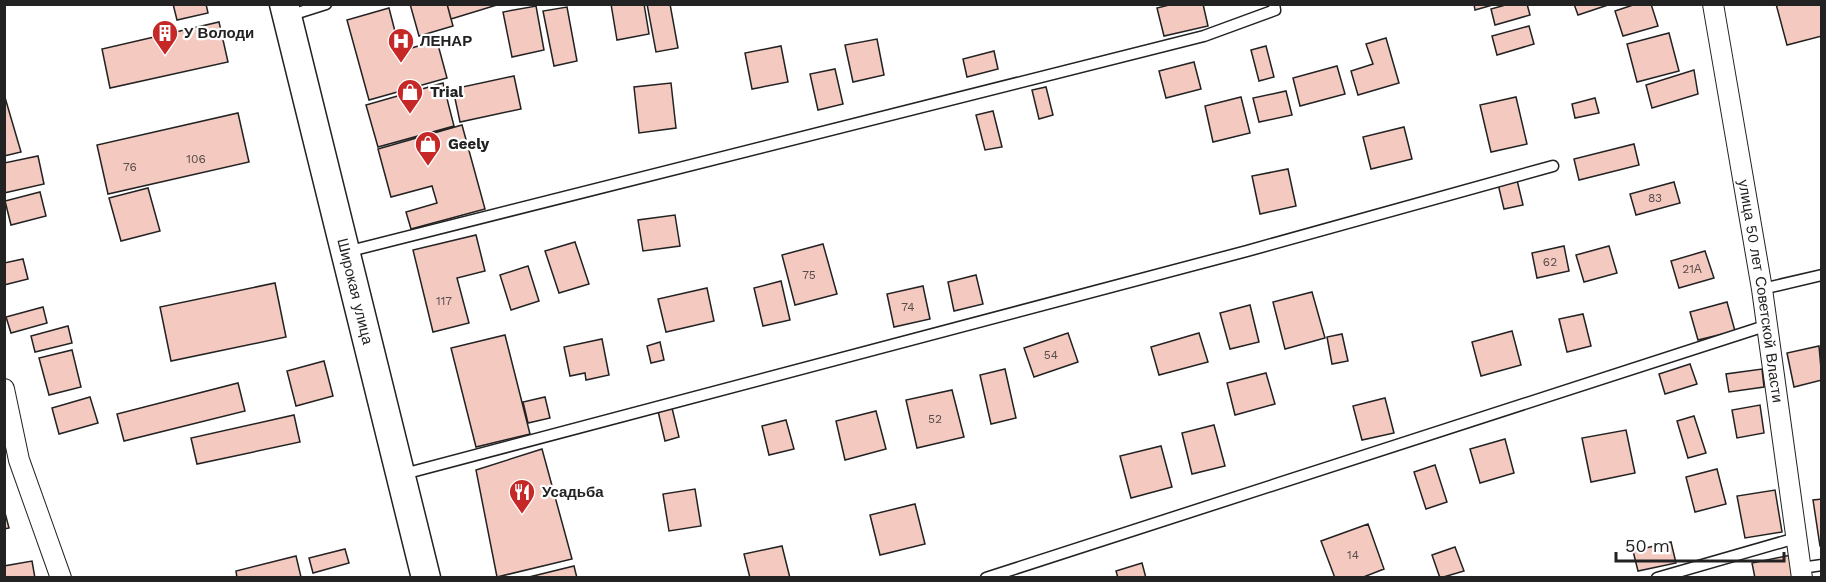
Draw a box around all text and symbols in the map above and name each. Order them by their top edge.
building icon: У Володи [150,18,180,56]
place label: У Володи [184,24,254,42]
hospital icon: ЛЕНАР [386,26,416,64]
place label: ЛЕНАР [420,32,472,50]
shop icon: Trial [395,77,425,115]
place label: Trial [430,83,463,101]
shop icon: Geely [413,129,443,167]
place label: Geely [448,135,490,153]
house number: 106 [186,152,206,166]
house number: 76 [123,160,137,174]
street label: улица 50 лет Советской Власти [1734,178,1787,404]
house number: 83 [1648,191,1662,205]
street label: Широкая улица [333,236,377,347]
house number: 62 [1543,255,1557,269]
house number: 21А [1682,262,1702,276]
house number: 75 [802,268,816,282]
house number: 117 [436,294,452,308]
house number: 74 [901,300,915,314]
house number: 54 [1044,348,1058,362]
house number: 52 [928,412,942,426]
restaurant icon: Усадьба [507,477,537,515]
place label: Усадьба [542,483,604,501]
scale bar [1616,525,1784,563]
text: 50 m [1625,535,1670,556]
house number: 14 [1347,548,1359,562]

